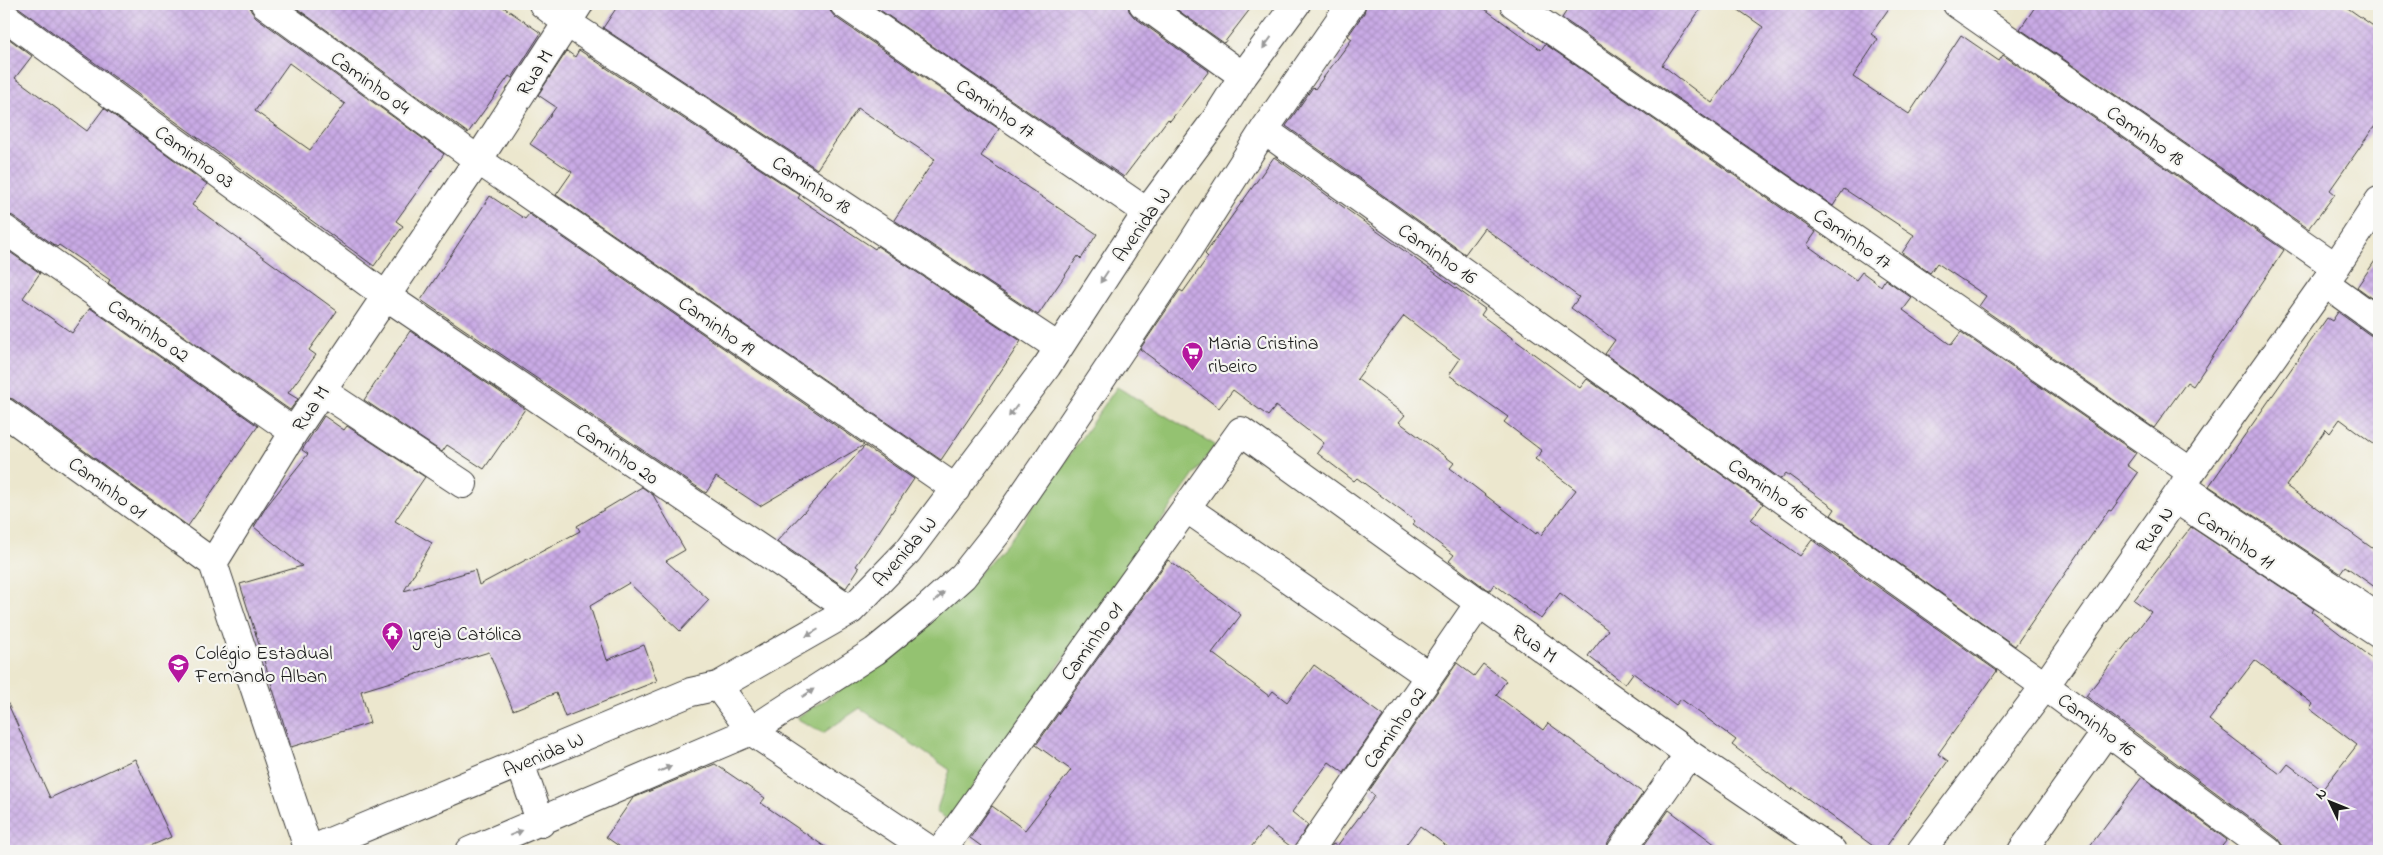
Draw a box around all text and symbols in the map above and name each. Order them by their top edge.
one-way arrow [1262,36,1272,50]
street label: Rua M [510,44,562,102]
street label: Caminho 04 [324,45,415,123]
street label: Caminho 17 [949,73,1040,147]
street label: Caminho 18 [2100,99,2190,175]
street label: Caminho 03 [148,119,239,197]
street label: Caminho 18 [765,150,856,223]
street label: Avenida W [1107,182,1179,269]
street label: Caminho 17 [1806,202,1897,278]
street label: Caminho 16 [1391,217,1482,293]
one-way arrow [1099,270,1109,284]
street label: Caminho 19 [671,290,760,364]
street label: Caminho 02 [101,293,195,371]
place label: Maria Cristina ribeiro [1208,330,1318,382]
supermarket icon: Maria Cristina ribeiro [1180,341,1204,372]
street label: Rua M [286,380,338,438]
one-way arrow [1008,404,1018,418]
street label: Caminho 20 [569,417,664,494]
street label: Caminho 01 [61,451,152,527]
street label: Caminho 16 [1721,452,1812,528]
street label: Rua N [2129,501,2183,560]
street label: Caminho 11 [2190,504,2279,578]
street label: Avenida W [867,511,945,594]
one-way arrow [932,592,945,603]
street label: Caminho 01 [1055,597,1131,688]
street label: Rua M [1505,618,1562,672]
temple icon: Igreja Católica [380,621,404,652]
place label: Igreja Católica [408,621,522,651]
one-way arrow [805,629,818,638]
place label: Colégio Estadual Fernando Alban [194,640,333,692]
school or university icon: Colégio Estadual Fernando Alban [167,652,191,683]
street label: Caminho 02 [1357,681,1435,775]
street label: Caminho 16 [2050,687,2141,765]
one-way arrow [801,688,815,698]
street label: Avenida W [499,726,589,786]
one-way arrow [658,764,672,772]
north arrow [2306,778,2356,828]
text: N [2311,784,2332,805]
one-way arrow [508,829,523,836]

